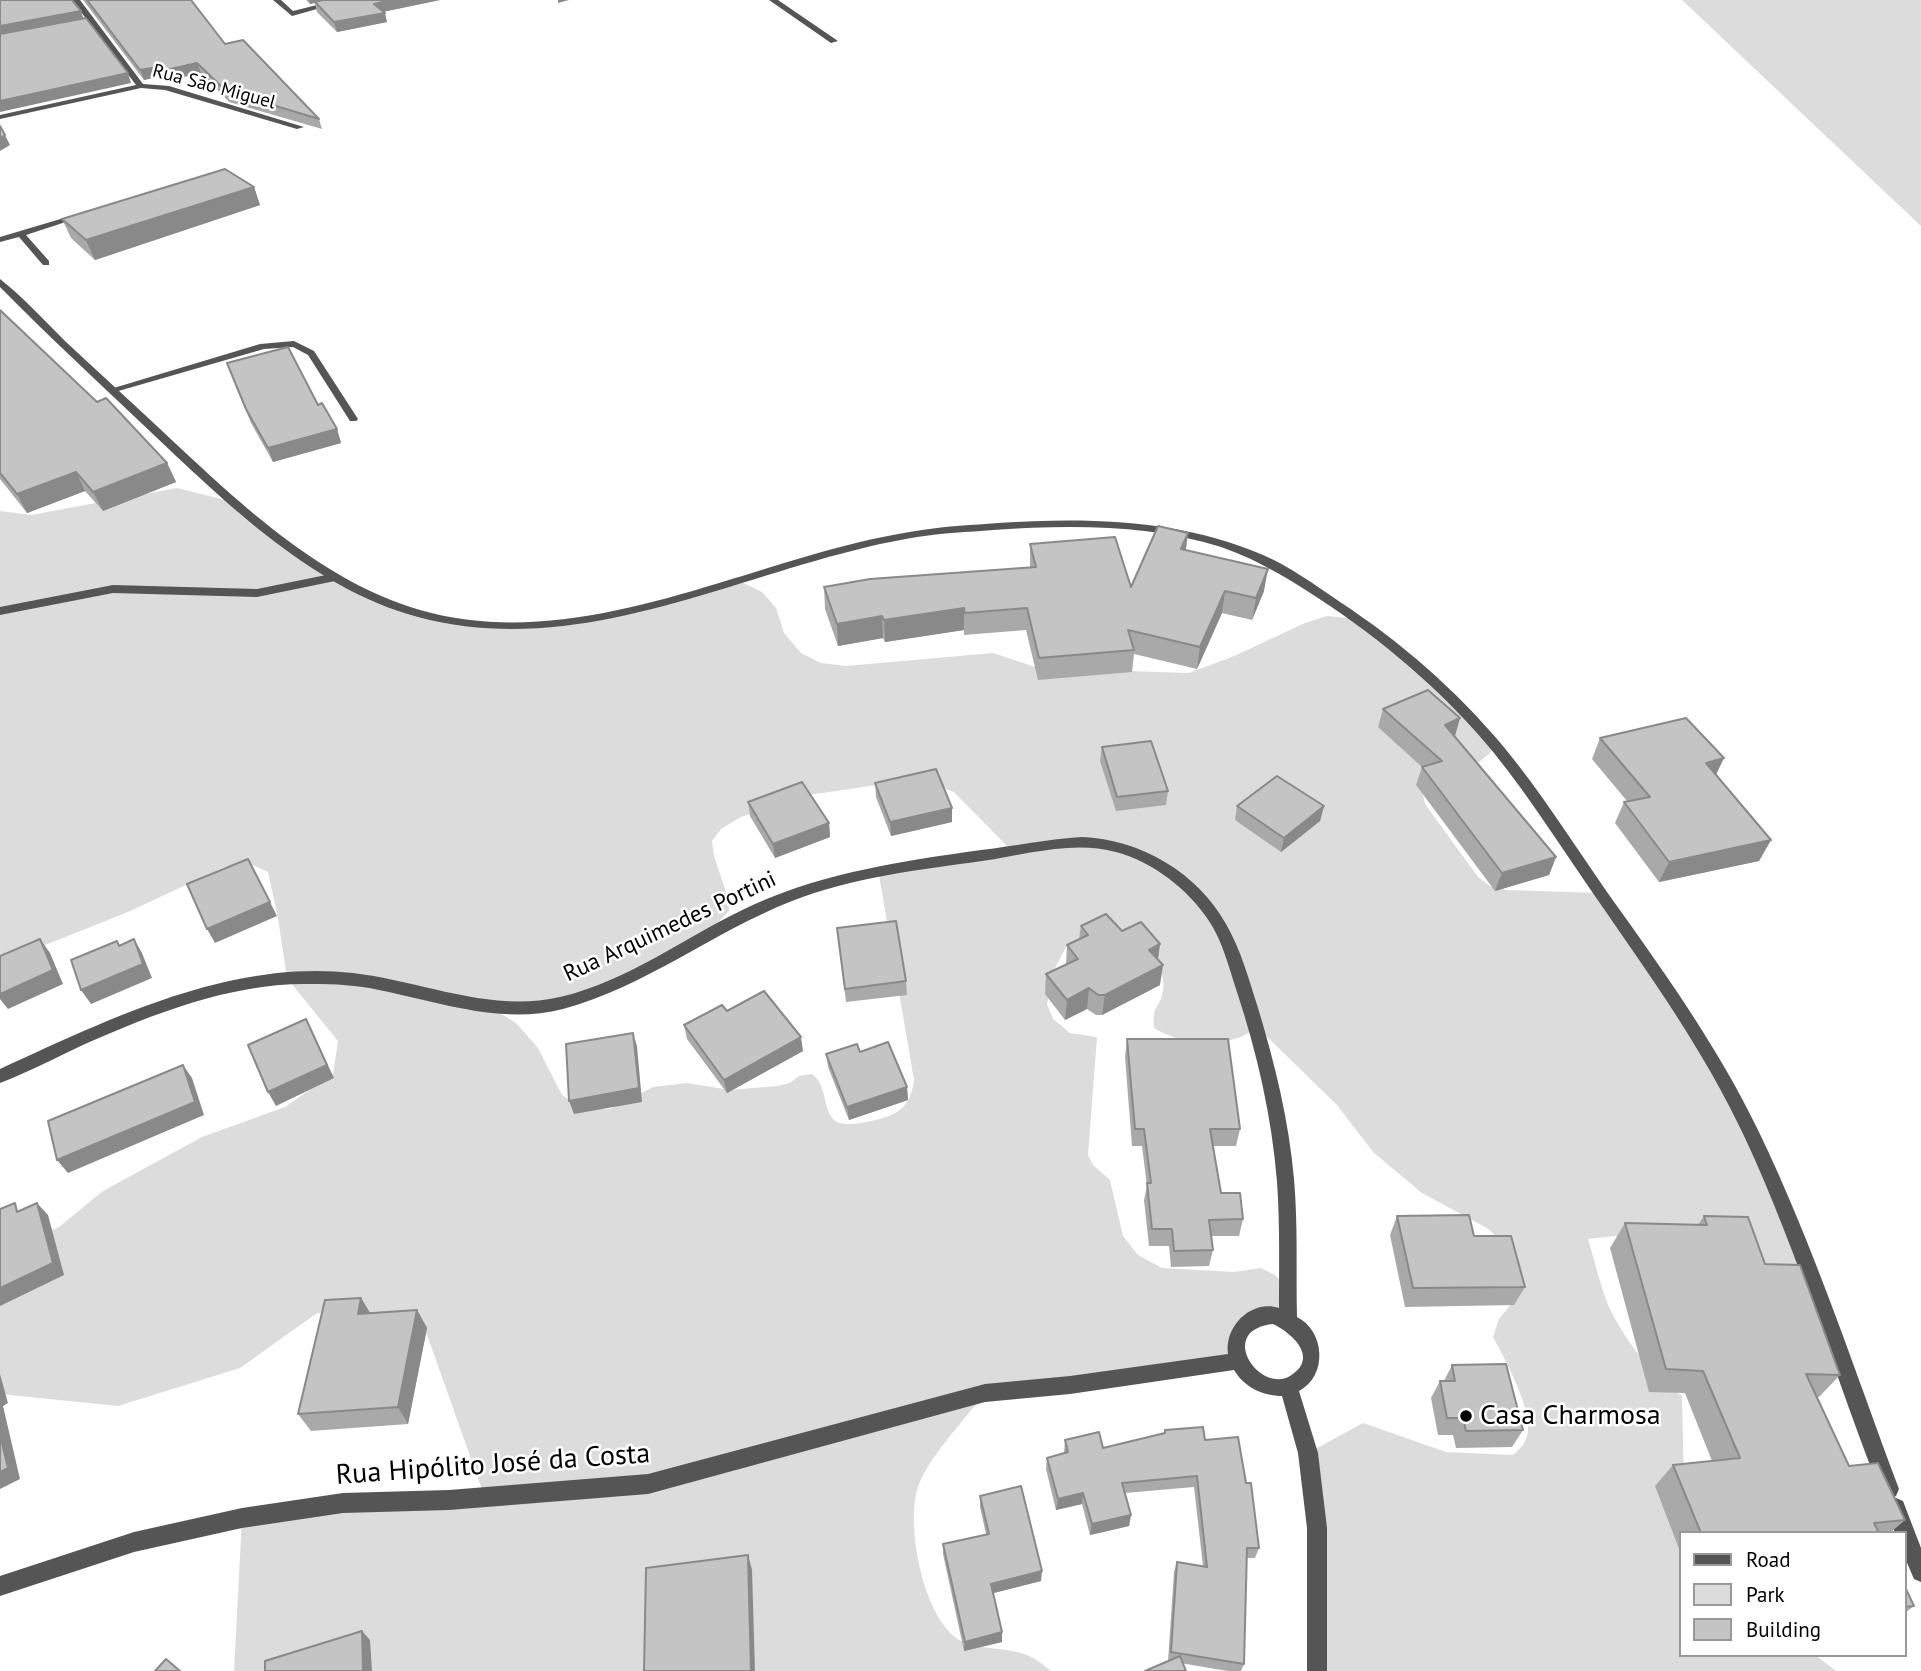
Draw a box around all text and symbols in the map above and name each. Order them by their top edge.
street label: Rua São Miguel [150,60,278,114]
street label: Rua Arquimedes Portini [559,866,781,988]
place label: Casa Charmosa [1480,1399,1661,1433]
marker: Casa Charmosa [1458,1408,1474,1424]
street label: Rua Hipólito José da Costa [335,1437,651,1493]
legend [1680,1531,1907,1657]
text: Road [1746,1546,1790,1573]
text: Park [1746,1581,1785,1608]
text: Building [1746,1616,1821,1643]

